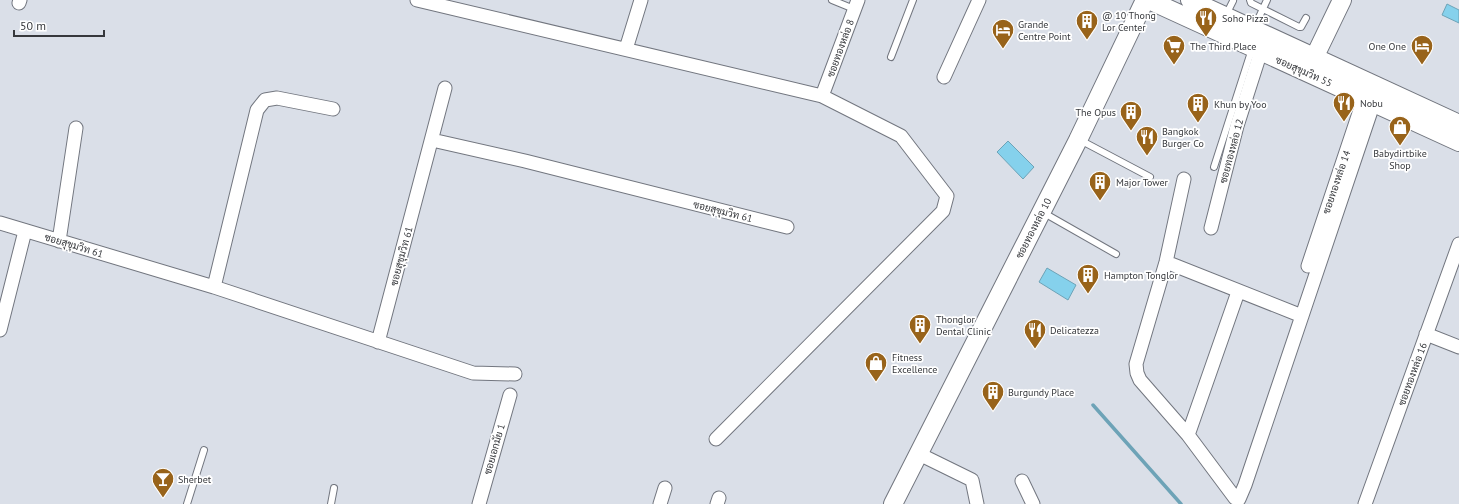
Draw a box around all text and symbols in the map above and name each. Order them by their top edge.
restaurant icon: Soho Pizza [1193,5,1219,38]
building icon: @ 10 Thong Lor Center [1074,8,1100,41]
place label: @ 10 Thong Lor Center [1102,9,1156,34]
scale bar [14,12,104,38]
place label: Soho Pizza [1222,12,1268,25]
street label: ซอยทองหล่อ 8 [824,17,857,79]
hotel icon: Grande Centre Point [990,17,1016,50]
text: 50 m [20,18,46,33]
place label: Grande Centre Point [1018,18,1071,43]
supermarket icon: The Third Place [1161,33,1187,66]
hotel icon: One One [1409,33,1435,66]
place label: The Third Place [1190,40,1256,53]
place label: One One [1369,40,1406,53]
street label: ซอยสุขุมวิท 55 [1273,53,1334,91]
restaurant icon: Nobu [1331,90,1357,123]
building icon: Khun by Yoo [1185,91,1211,124]
place label: Nobu [1360,97,1383,110]
place label: Khun by Yoo [1214,98,1267,111]
building icon: The Opus [1118,99,1144,132]
place label: The Opus [1075,106,1116,119]
shop icon: Babydirtbike Shop [1387,114,1413,147]
street label: ซอยทองหล่อ 12 [1217,117,1246,185]
restaurant icon: Bangkok Burger Co [1134,124,1160,157]
place label: Bangkok Burger Co [1162,125,1204,150]
place label: Babydirtbike Shop [1373,147,1427,172]
street label: ซอยทองหล่อ 14 [1320,148,1354,216]
building icon: Major Tower [1087,169,1113,202]
place label: Major Tower [1116,176,1169,189]
street label: ซอยทองหล่อ 10 [1013,195,1055,261]
street label: ซอยสุขุมวิท 61 [692,198,754,226]
street label: ซอยสุขุมวิท 61 [387,225,417,287]
street label: ซอยสุขุมวิท 61 [43,230,105,262]
building icon: Hampton Tonglor [1075,262,1101,295]
place label: Hampton Tonglor [1104,269,1178,282]
building icon: Thonglor Dental Clinic [907,312,933,345]
place label: Thonglor Dental Clinic [936,313,991,338]
restaurant icon: Delicatezza [1022,317,1048,350]
place label: Delicatezza [1050,324,1099,337]
street label: ซอยทองหล่อ 16 [1395,341,1430,408]
shop icon: Fitness Excellence [863,350,889,383]
place label: Fitness Excellence [892,351,937,376]
building icon: Burgundy Place [980,379,1006,412]
place label: Burgundy Place [1008,386,1074,399]
street label: ซอยเอกมัย 1 [481,422,508,476]
bar icon: Sherbet [150,466,176,499]
place label: Sherbet [178,473,212,486]

